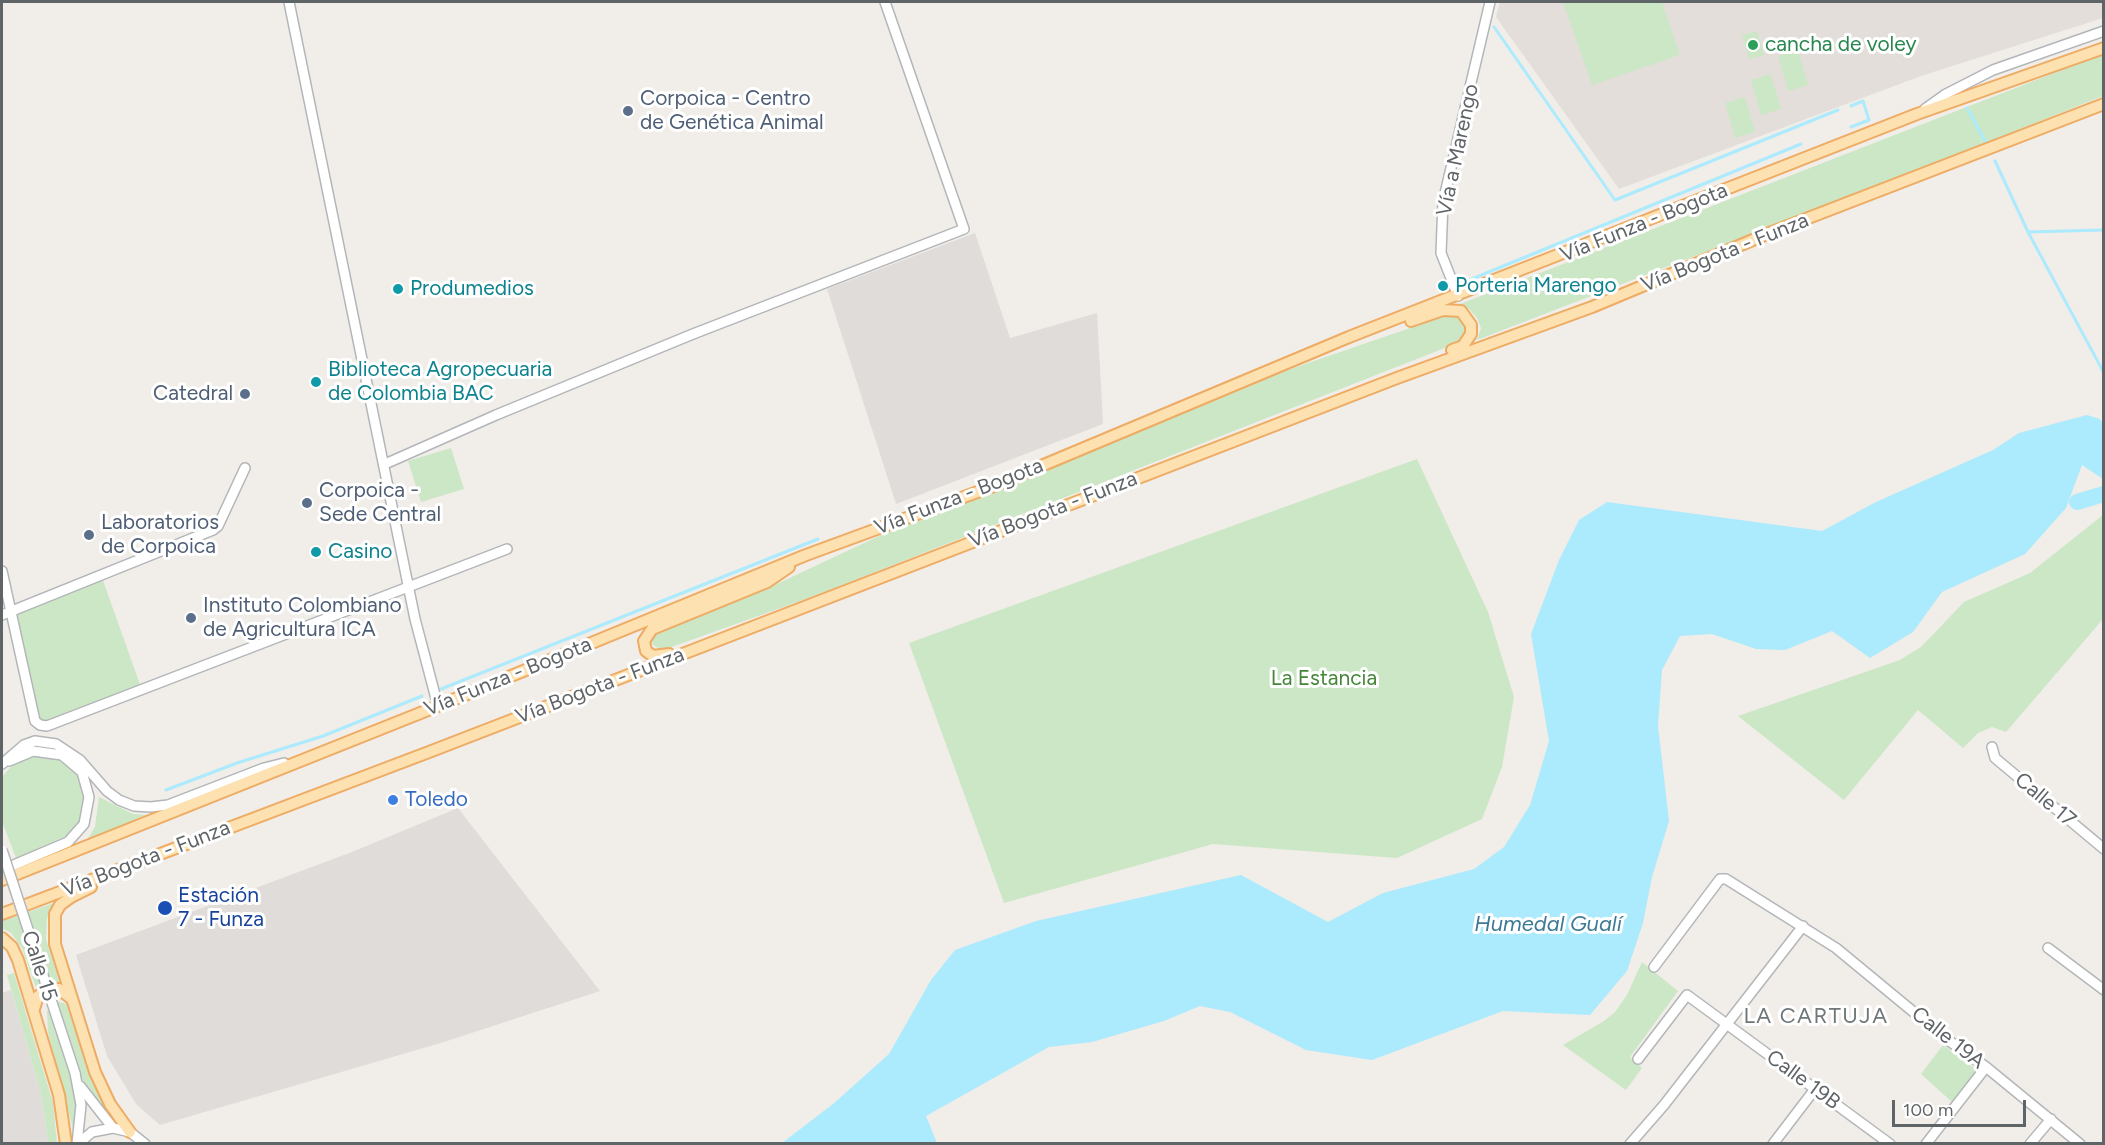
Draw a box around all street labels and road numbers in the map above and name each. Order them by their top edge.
street label: Vía a Marengo [1432,82,1484,218]
street label: Vía Funza - Bogota [1557,178,1731,268]
street label: Vía Bogota - Funza [1638,208,1812,298]
street label: Vía Funza - Bogota [871,453,1047,541]
street label: Vía Bogota - Funza [965,466,1141,554]
street label: Vía Funza - Bogota [421,632,595,722]
street label: Vía Bogota - Funza [512,642,688,730]
street label: Calle 17 [2009,767,2081,833]
street label: Vía Bogota - Funza [58,815,234,903]
street label: Calle 15 [16,928,62,1004]
street label: Calle 19A [1906,1001,1990,1075]
street label: Calle 19B [1761,1045,1845,1115]

